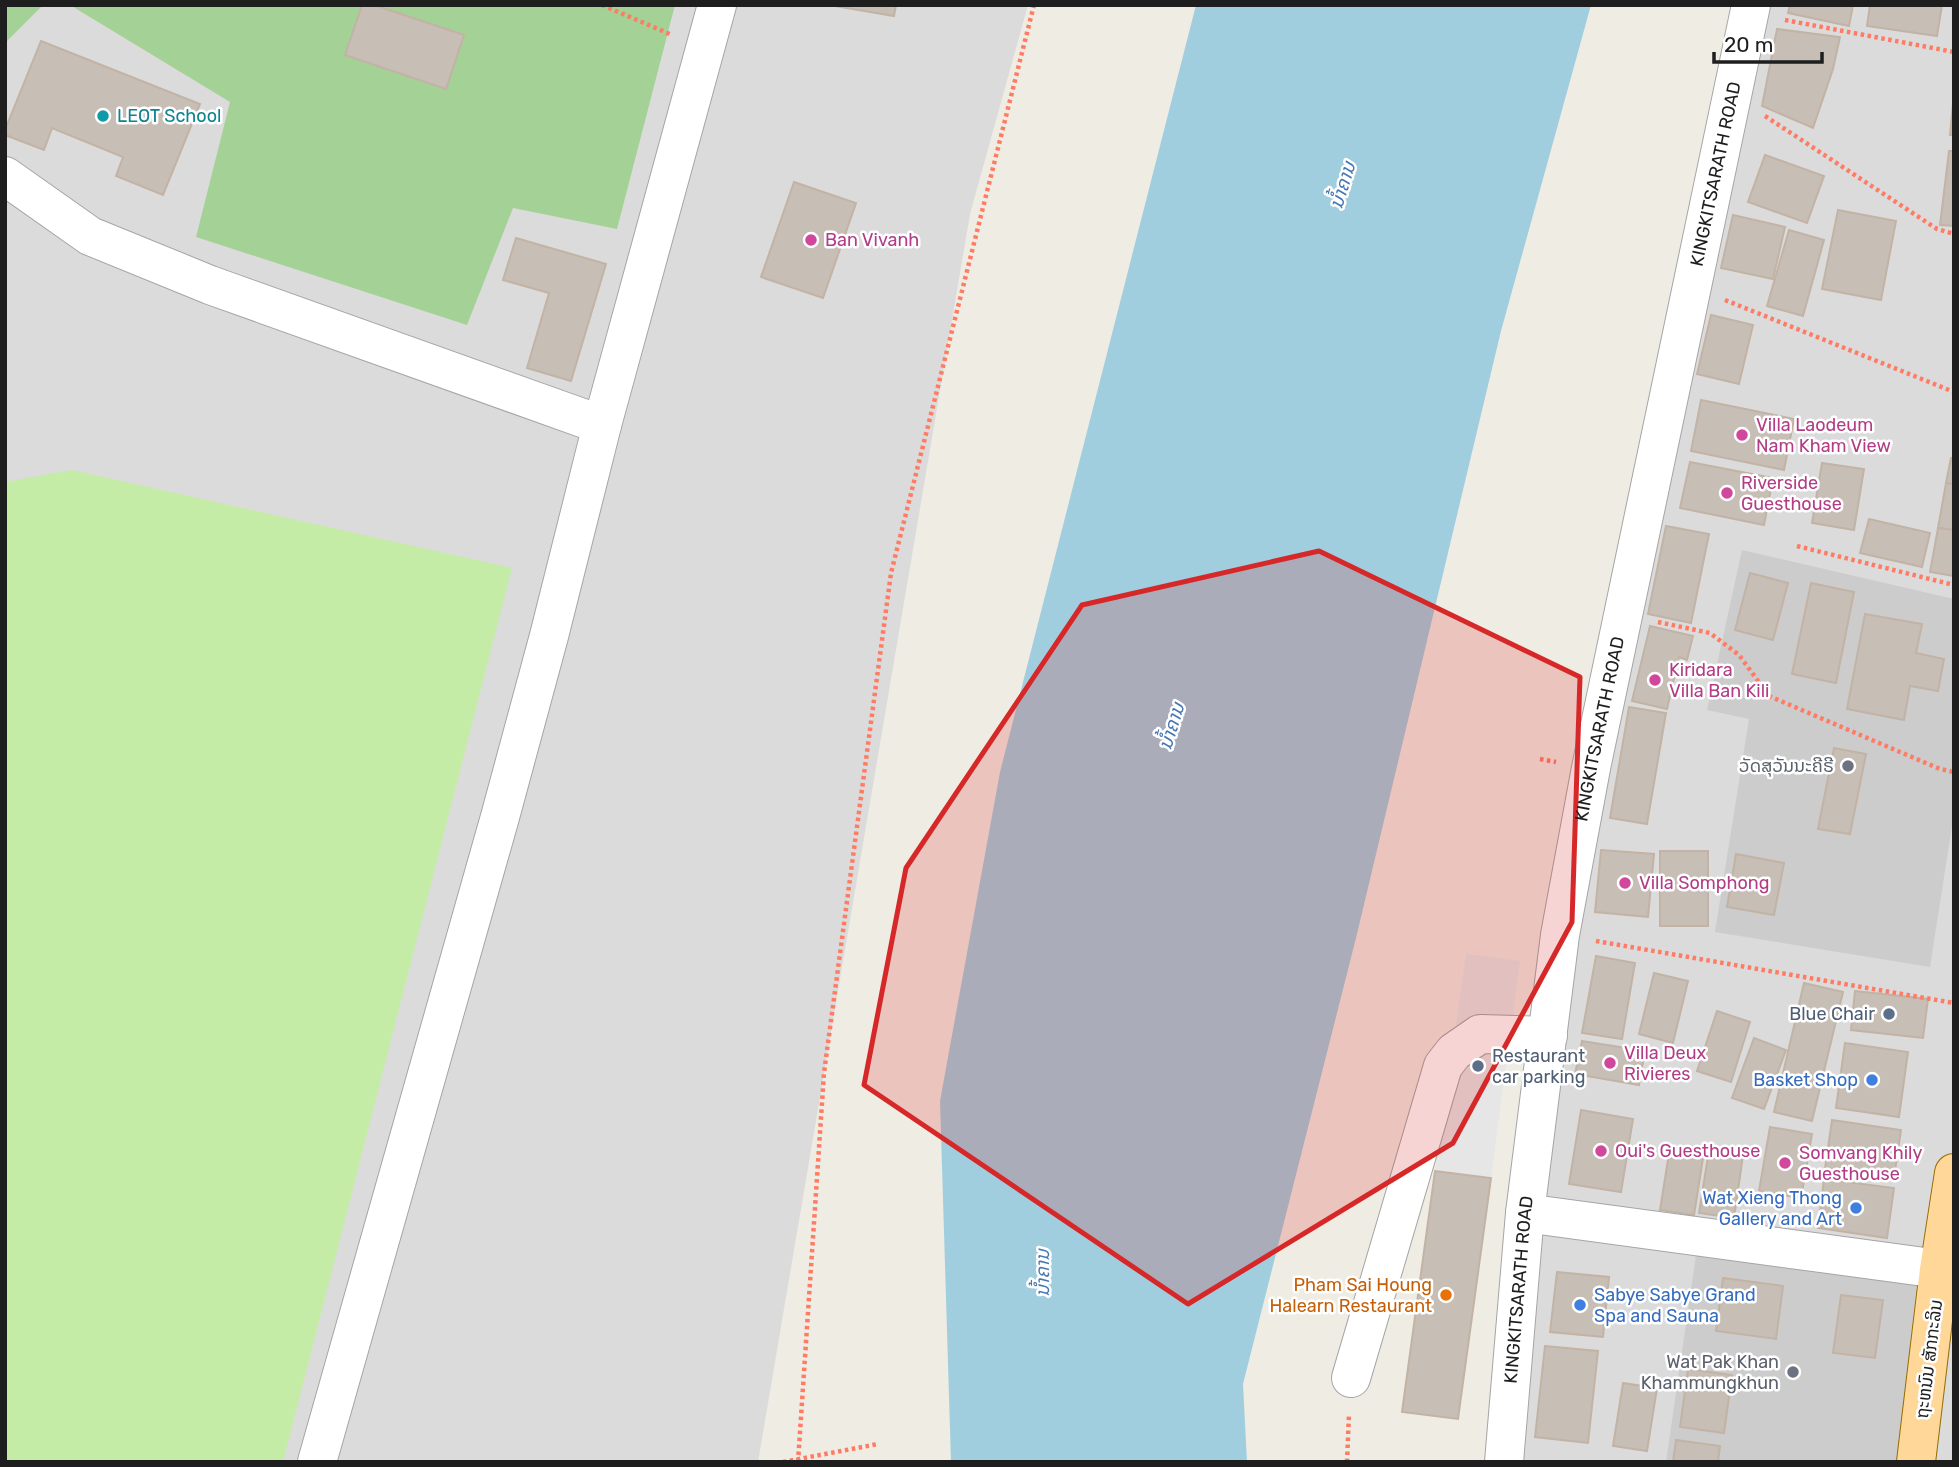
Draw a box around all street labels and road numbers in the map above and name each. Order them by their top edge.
street label: KINGKITSARATH ROAD [1686,80,1746,268]
street label: KINGKITSARATH ROAD [1570,634,1629,823]
street label: KINGKITSARATH ROAD [1500,1195,1538,1384]
street label: ຖະຫນົນ ສັກກະລິນ [1911,1298,1947,1420]

